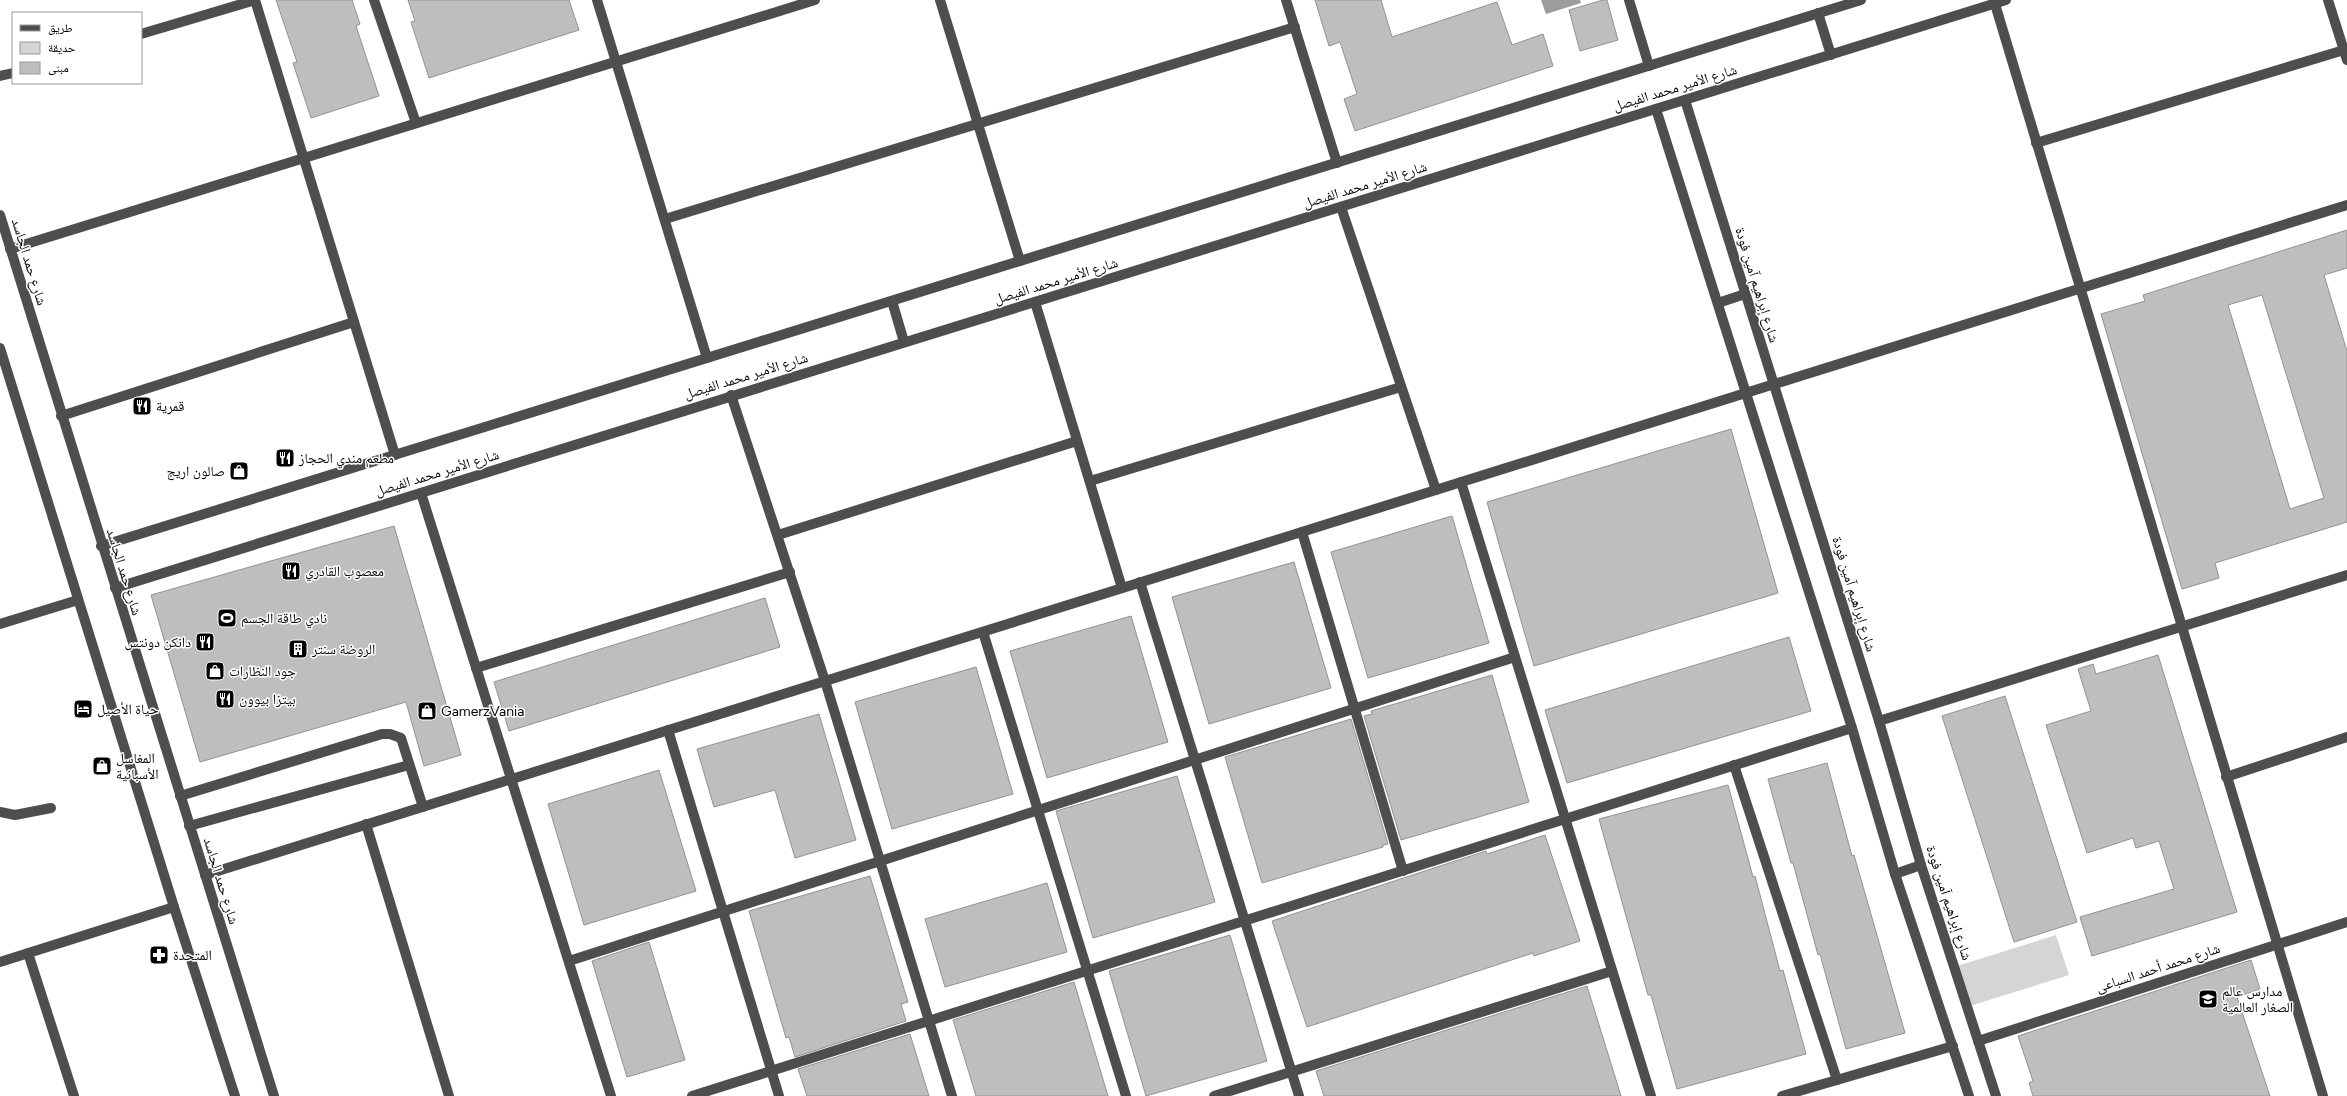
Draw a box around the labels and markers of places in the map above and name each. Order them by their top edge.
restaurant icon: قمرية [131,395,153,417]
place label: قمرية [156,398,185,415]
restaurant icon: مطعم مندي الحجاز [274,447,296,469]
place label: مطعم مندي الحجاز [298,450,394,469]
shop icon: صالون اريج [228,460,250,482]
place label: صالون اريج [166,463,225,481]
restaurant icon: معصوب القادري [280,560,302,582]
place label: معصوب القادري [305,563,384,582]
sports icon: نادي طاقة الجسم [216,607,238,629]
place label: نادي طاقة الجسم [241,610,327,629]
restaurant icon: دانكن دونتس [194,631,216,653]
place label: دانكن دونتس [124,634,191,651]
building icon: الروضة سنتر [287,638,309,660]
place label: الروضة سنتر [311,641,375,658]
shop icon: جود النظارات [204,660,226,682]
place label: جود النظارات [229,663,296,680]
restaurant icon: بيتزا بيوون [214,688,236,710]
place label: بيتزا بيوون [239,691,296,708]
hotel icon: حياة الأصيل [72,698,94,720]
shop icon: GamerzVania [416,700,438,722]
place label: حياة الأصيل [97,701,159,718]
place label: GamerzVania [441,703,524,720]
place label: المغاسل الأسبانية [116,750,159,783]
shop icon: المغاسل الأسبانية [91,755,113,777]
pharmacy icon: المتحدة [148,944,170,966]
place label: المتحدة [173,947,212,964]
place label: مدارس عالم الصغار العالمية [2222,983,2293,1016]
school or university icon: مدارس عالم الصغار العالمية [2197,988,2219,1010]

